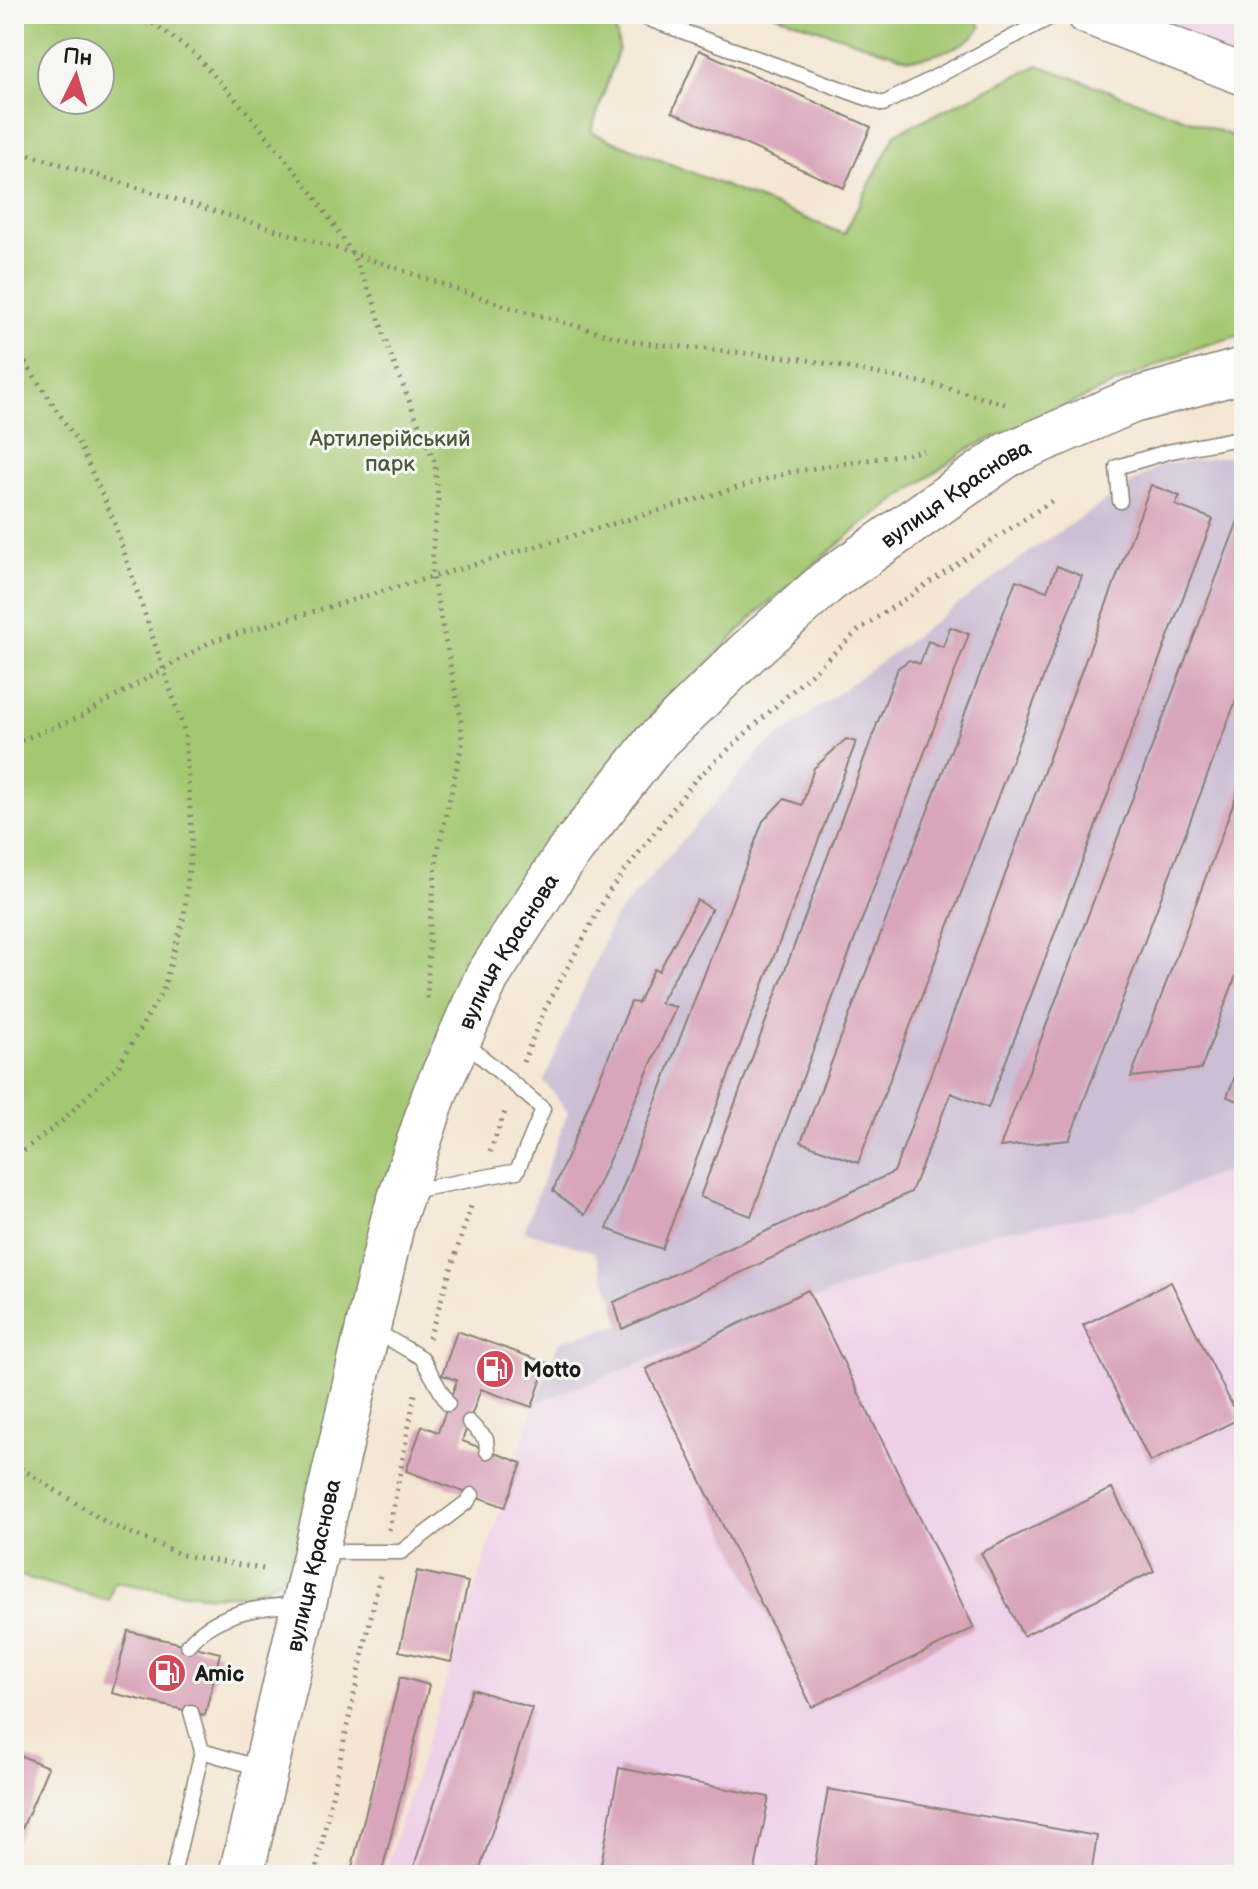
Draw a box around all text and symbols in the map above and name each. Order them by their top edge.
north arrow [36,36,116,116]
text: Пн [62,43,93,72]
park label: Артилерійський парк [308,426,471,478]
street label: вулиця Краснова [876,434,1036,555]
street label: вулиця Краснова [453,869,566,1034]
fuel station icon: Motto [474,1348,516,1390]
place label: Motto [523,1357,581,1384]
street label: вулиця Краснова [281,1477,347,1655]
fuel station icon: Amic [146,1652,188,1694]
place label: Amic [194,1661,244,1688]

